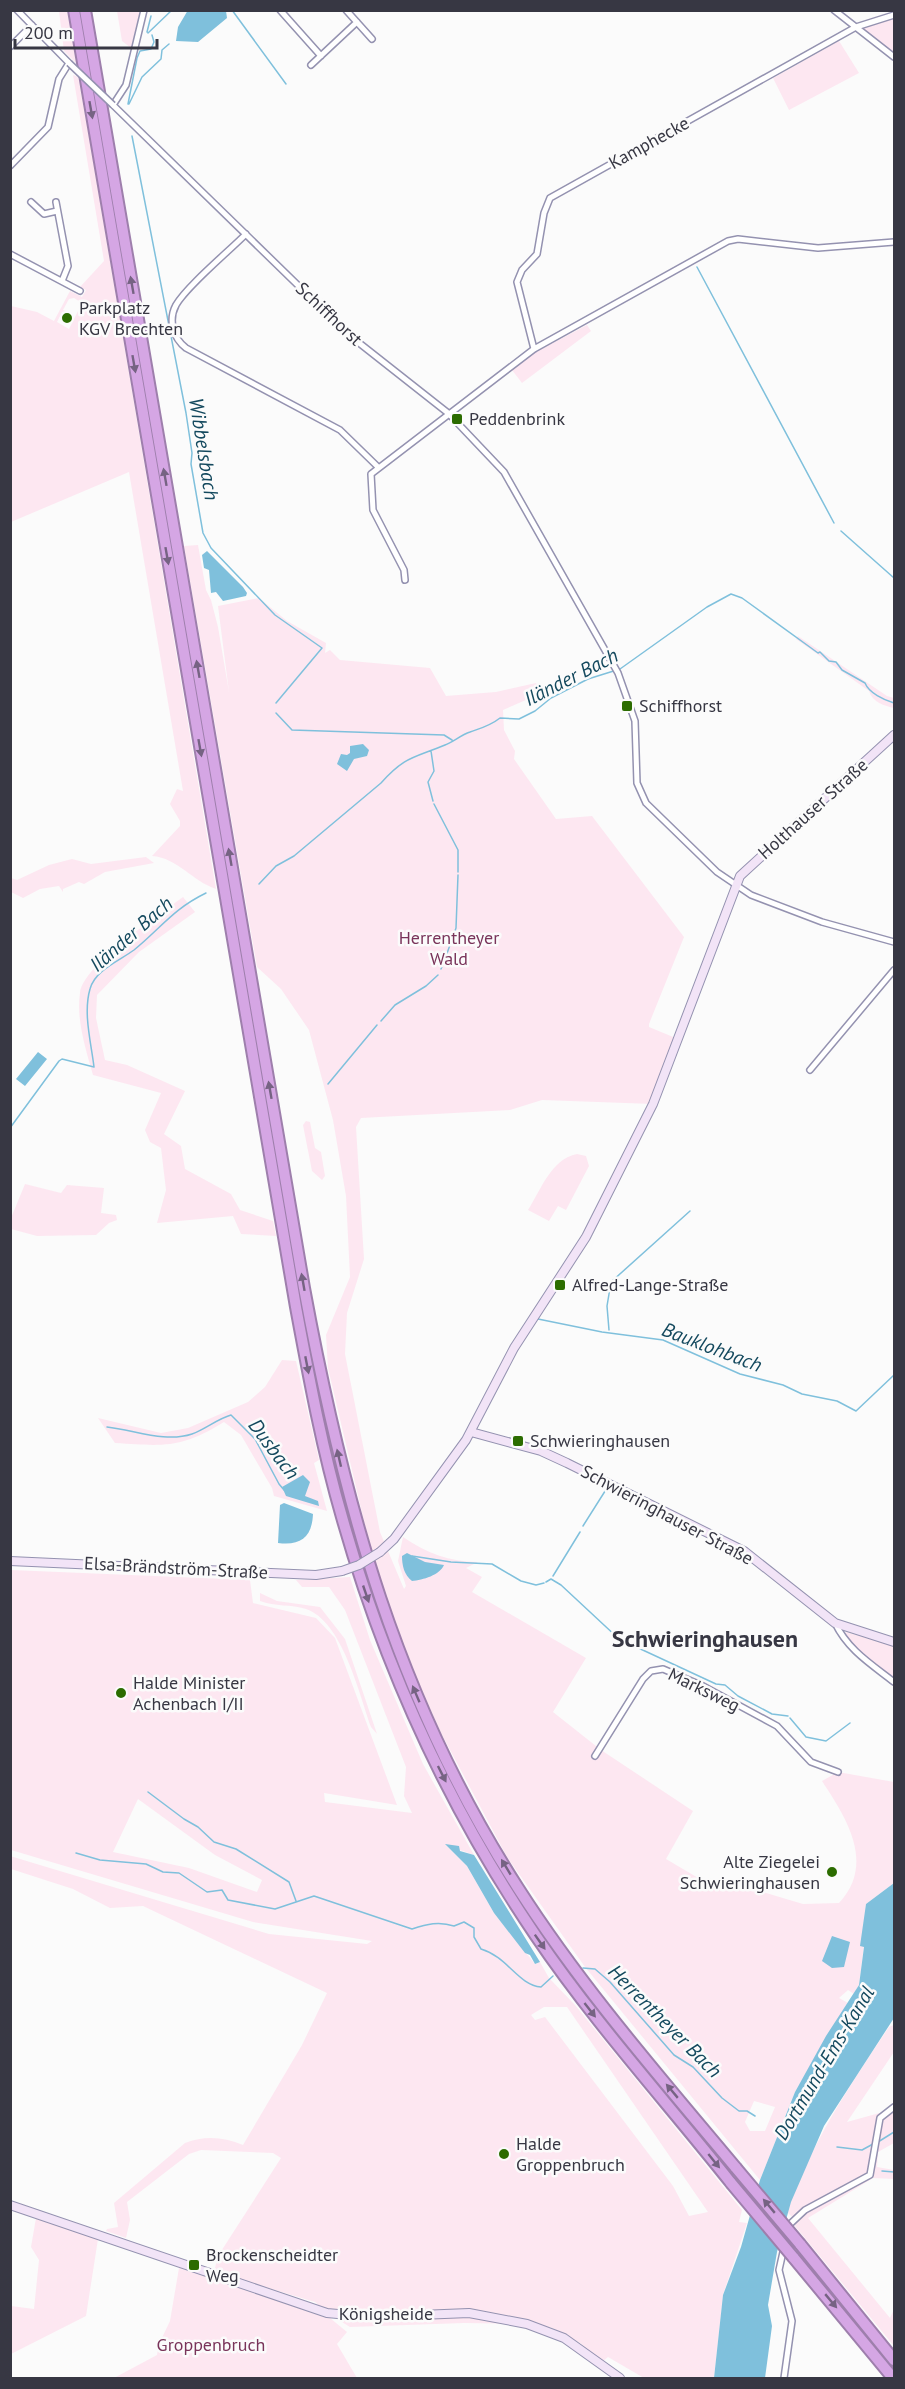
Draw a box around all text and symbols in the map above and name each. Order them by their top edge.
scale bar [15,12,158,50]
text: 200 m [24,21,73,44]
one-way arrow [87,100,96,119]
street label: Kamphecke [605,111,693,174]
one-way arrow [127,275,136,294]
street label: Schiffhorst [291,277,368,350]
place label: Parkplatz KGV Brechten [79,296,183,340]
marker: Parkplatz KGV Brechten [60,311,74,325]
one-way arrow [130,355,139,374]
water label: Wibbelsbach [183,396,225,502]
place label: Peddenbrink [469,407,565,430]
marker: Peddenbrink [450,412,464,426]
one-way arrow [160,467,169,486]
one-way arrow [163,547,172,566]
water label: Iländer Bach [520,642,622,712]
one-way arrow [193,660,202,679]
place label: Schiffhorst [639,694,722,717]
marker: Schiffhorst [620,699,634,713]
one-way arrow [196,739,205,758]
street label: Holthauser Straße [753,753,872,864]
one-way arrow [225,847,234,866]
water label: Iländer Bach [84,891,178,977]
park label: Herrentheyer Wald [399,926,499,970]
one-way arrow [265,1080,274,1099]
one-way arrow [298,1273,307,1292]
place label: Alfred-Lange-Straße [572,1273,728,1296]
marker: Alfred-Lange-Straße [553,1278,567,1292]
water label: Bauklohbach [658,1316,766,1378]
one-way arrow [303,1355,312,1374]
water label: Dusbach [243,1413,305,1485]
place label: Schwieringhausen [530,1429,670,1452]
marker: Schwieringhausen [511,1434,525,1448]
one-way arrow [333,1448,343,1467]
street label: Schwieringhauser Straße [577,1459,757,1570]
street label: Elsa-Brändström-Straße [84,1551,269,1584]
one-way arrow [362,1585,372,1603]
district label: Schwieringhausen [612,1623,798,1654]
street label: Marksweg [665,1662,744,1717]
place label: Halde Minister Achenbach I/II [133,1671,245,1715]
one-way arrow [411,1685,421,1703]
marker: Halde Minister Achenbach I/II [114,1686,128,1700]
one-way arrow [437,1765,446,1782]
place label: Alte Ziegelei Schwieringhausen [680,1850,820,1894]
one-way arrow [500,1859,511,1875]
marker: Alte Ziegelei Schwieringhausen [825,1865,839,1879]
one-way arrow [534,1933,546,1949]
water label: Herrentheyer Bach [603,1959,727,2083]
water label: Dortmund-Ems-Kanal [768,1981,880,2145]
one-way arrow [584,2002,596,2017]
one-way arrow [666,2084,679,2099]
place label: Halde Groppenbruch [516,2132,625,2176]
marker: Halde Groppenbruch [497,2147,511,2161]
one-way arrow [707,2153,719,2168]
one-way arrow [762,2198,775,2214]
place label: Brockenscheidter Weg [206,2243,338,2287]
marker: Brockenscheidter Weg [187,2258,201,2272]
one-way arrow [824,2293,837,2309]
street label: Königsheide [339,2302,433,2325]
park label: Groppenbruch [157,2333,265,2356]

